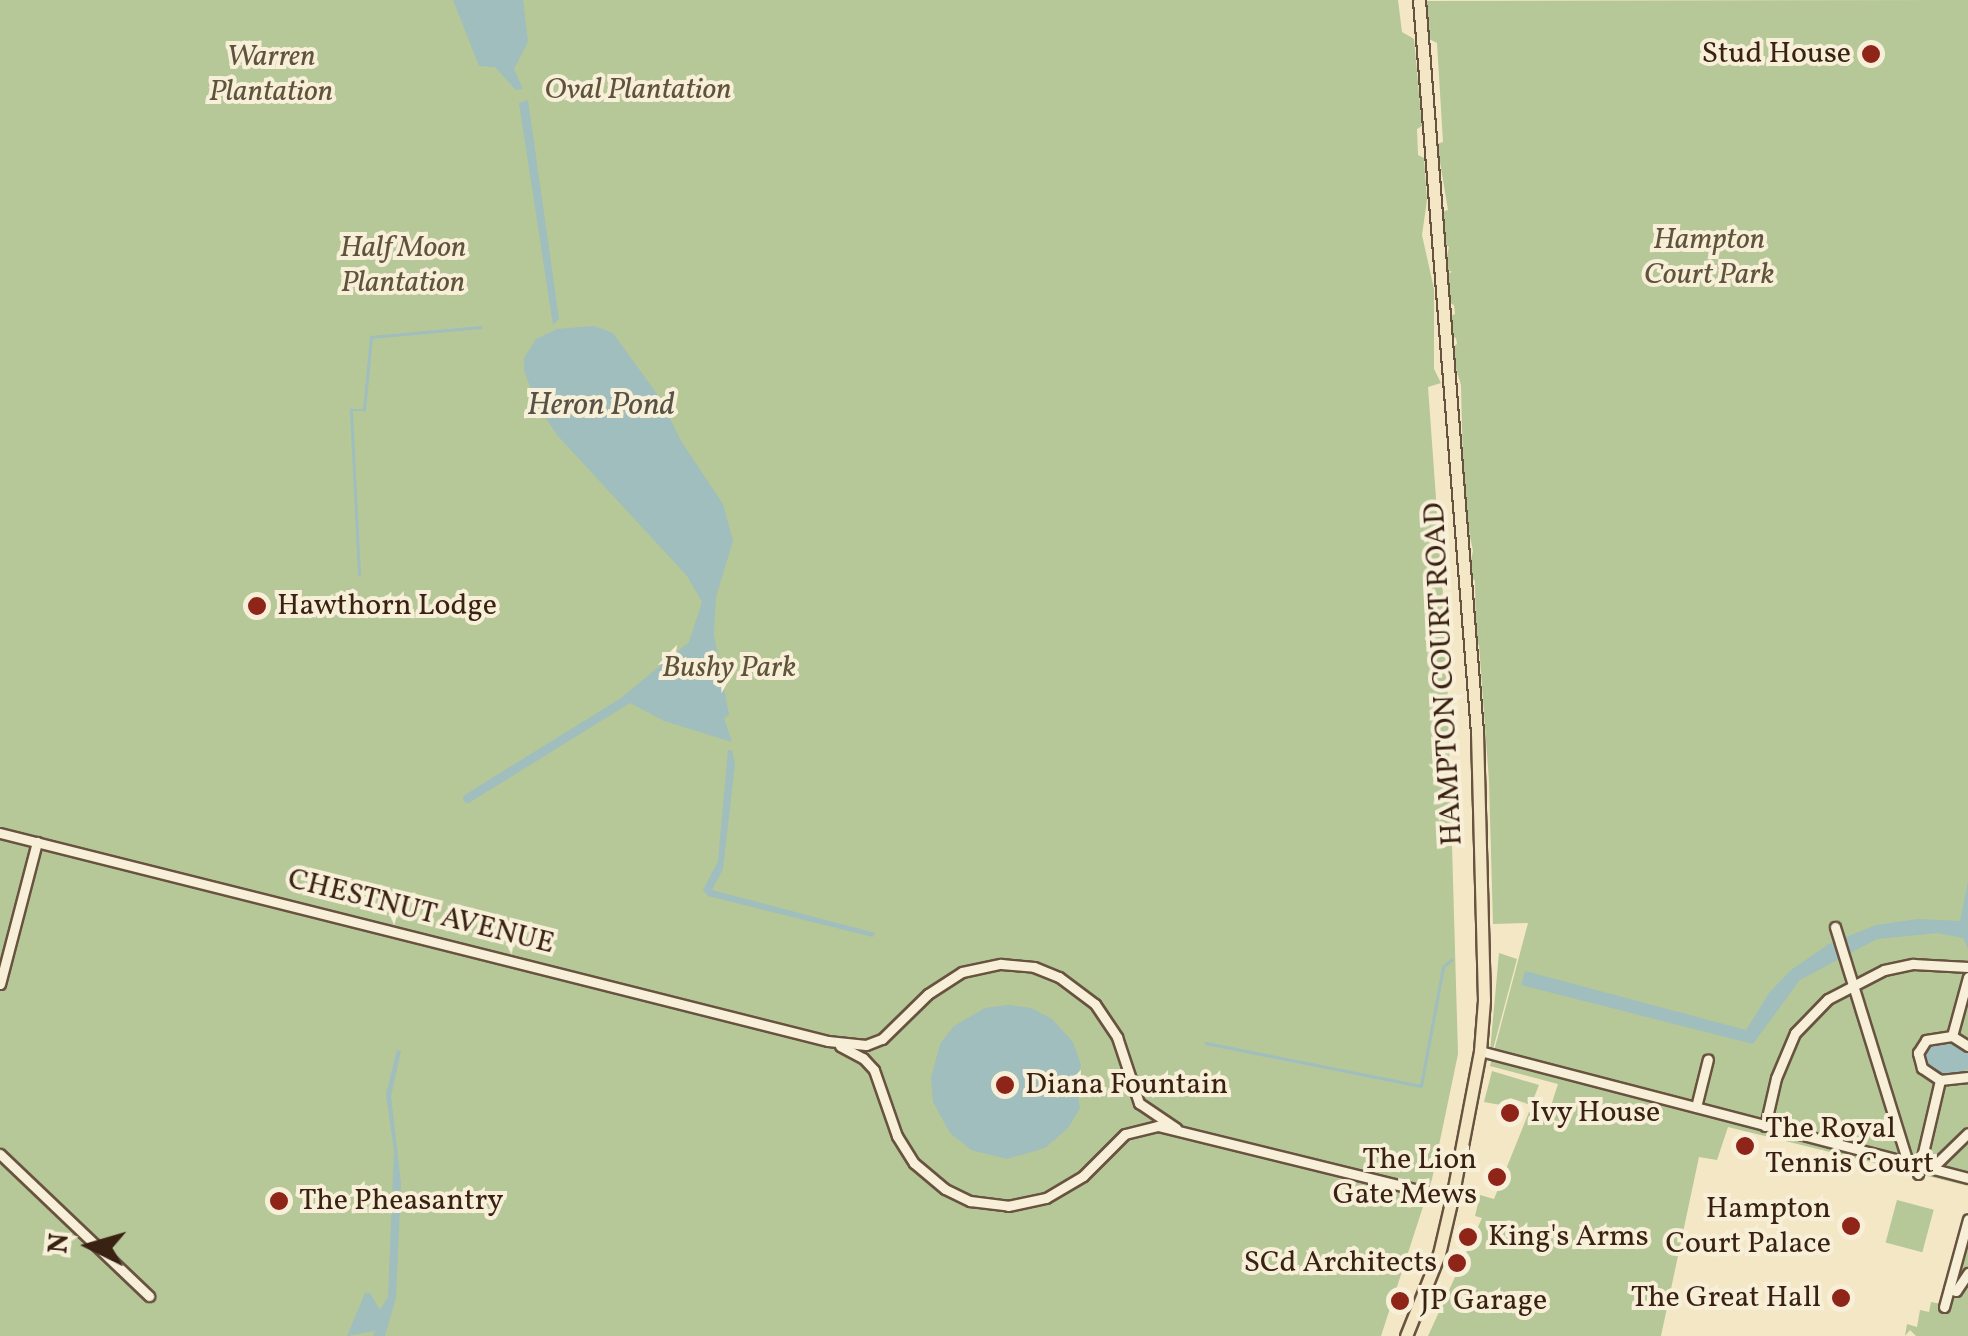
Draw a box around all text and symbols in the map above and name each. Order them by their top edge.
place label: Stud House [1702,36,1851,72]
park label: Warren Plantation [209,39,333,110]
marker: Stud House [1860,43,1882,65]
park label: Oval Plantation [544,72,732,108]
park label: Hampton Court Park [1644,222,1774,292]
park label: Half Moon Plantation [340,230,466,300]
water label: Heron Pond [527,387,675,425]
street label: HAMPTON COURT ROAD [1417,501,1471,847]
place label: Hawthorn Lodge [277,588,497,624]
marker: Hawthorn Lodge [246,595,268,617]
park label: Bushy Park [662,650,796,686]
street label: CHESTNUT AVENUE [284,861,558,963]
place label: Diana Fountain [1025,1067,1228,1103]
marker: Diana Fountain [994,1074,1016,1096]
place label: Ivy House [1530,1095,1661,1131]
marker: Ivy House [1499,1102,1521,1124]
place label: The Royal Tennis Court [1765,1111,1934,1182]
marker: The Royal Tennis Court [1734,1135,1756,1157]
place label: The Lion Gate Mews [1333,1142,1477,1212]
marker: The Lion Gate Mews [1486,1166,1508,1188]
place label: The Pheasantry [299,1183,504,1219]
marker: The Pheasantry [268,1190,290,1212]
place label: Hampton Court Palace [1666,1191,1831,1262]
north arrow [40,1196,140,1296]
marker: Hampton Court Palace [1840,1215,1862,1237]
place label: King's Arms [1488,1219,1648,1255]
marker: King's Arms [1457,1226,1479,1248]
text: N [39,1232,80,1255]
place label: SCd Architects [1243,1245,1437,1281]
marker: SCd Architects [1446,1252,1468,1274]
place label: The Great Hall [1631,1280,1821,1316]
place label: JP Garage [1420,1283,1547,1319]
marker: The Great Hall [1830,1287,1852,1309]
marker: JP Garage [1389,1290,1411,1312]

